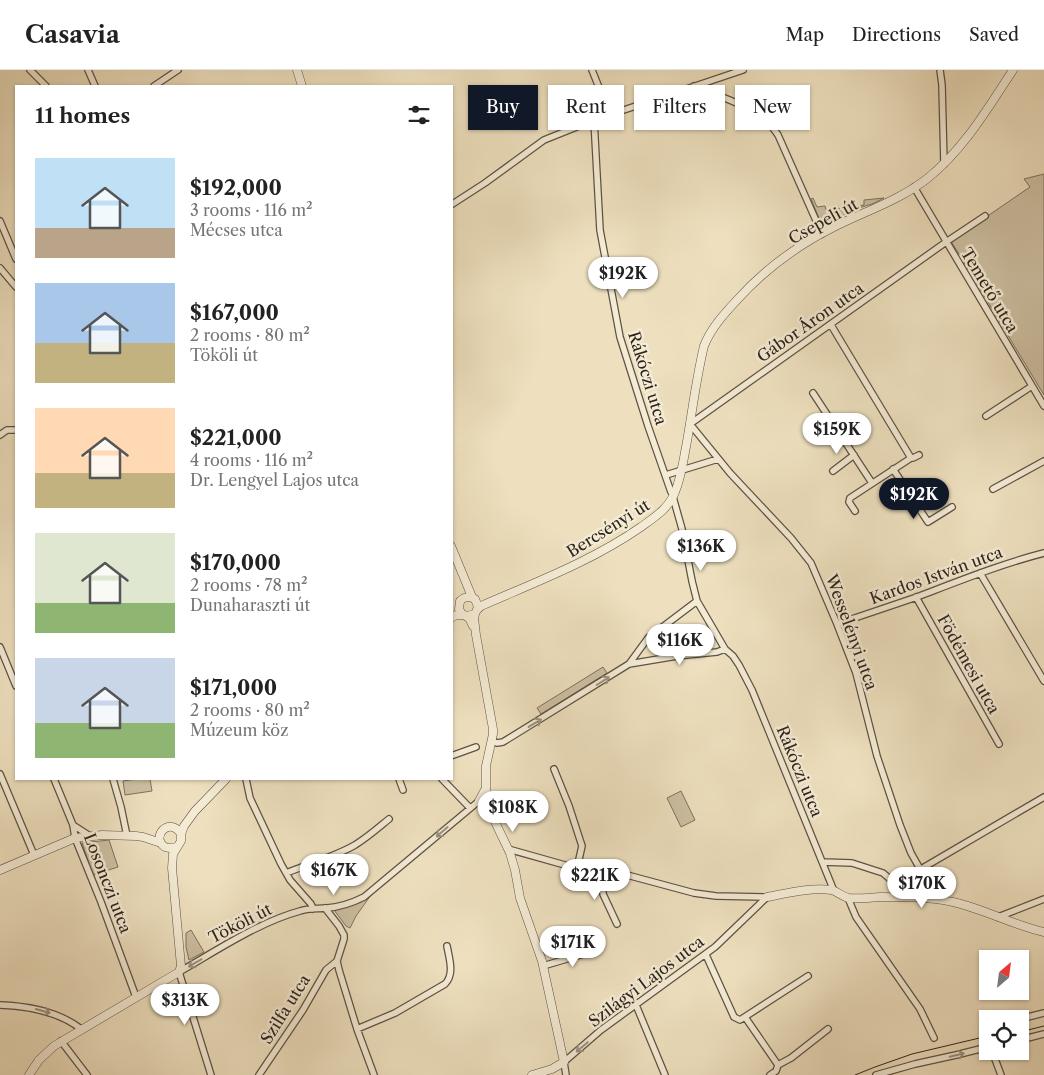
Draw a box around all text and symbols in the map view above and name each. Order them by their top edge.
text: Casavia [25,20,120,49]
text: Map [785,24,824,46]
text: Directions [852,24,941,46]
text: Saved [969,24,1019,46]
chip: Buy [468,85,538,130]
chip: Rent [548,85,624,130]
chip: Filters [634,85,725,130]
chip: New [735,85,810,130]
icon: filters [405,101,433,129]
text: 11 homes [35,103,130,128]
text: $192,000 [190,175,282,200]
icon: home [75,178,135,238]
street label: Csepeli út [785,194,861,248]
text: 3 rooms · 116 m² [190,200,313,220]
text: Mécses utca [190,220,283,240]
street label: Temető utca [957,244,1023,336]
pin: $192K [588,256,658,299]
text: $192K [599,263,647,283]
street label: Gábor Áron utca [753,277,868,366]
text: $167,000 [190,300,279,325]
icon: home [75,303,135,363]
text: 2 rooms · 80 m² [190,325,310,345]
street label: Rákóczi utca [624,329,672,428]
text: Tököli út [190,345,258,365]
pin: $159K [802,412,872,455]
text: $159K [813,419,861,439]
text: $221,000 [190,425,282,450]
icon: home [75,428,135,488]
text: 4 rooms · 116 m² [190,450,313,470]
text: Dr. Lengyel Lajos utca [190,470,359,490]
pin: $192K [879,478,949,520]
text: $192K [890,484,938,504]
street label: Bercsényi út [563,494,653,561]
pin: $136K [666,530,736,572]
text: $136K [677,536,725,556]
street label: Kardos István utca [867,541,1006,608]
text: $170,000 [190,550,281,575]
icon: home [75,553,135,613]
street label: Wesselényi utca [821,570,882,693]
text: 2 rooms · 78 m² [190,575,308,595]
text: Dunaharaszti út [190,595,310,615]
street label: Födémesi utca [933,611,1005,718]
pin: $116K [645,624,715,666]
text: $116K [657,630,703,650]
text: $171,000 [190,675,277,700]
one-way arrow [596,675,610,685]
icon: home [75,678,135,738]
text: 2 rooms · 80 m² [190,700,310,720]
one-way arrow [527,718,541,728]
text: Múzeum köz [190,720,288,740]
street label: Rákóczi utca [773,722,828,820]
pin: $108K [478,790,548,833]
text: $108K [489,797,537,817]
one-way arrow [435,826,448,837]
street label: Losonczi utca [80,830,136,936]
pin: $167K [299,854,369,896]
pin: $221K [560,858,630,901]
text: $167K [311,860,357,880]
text: $221K [571,865,619,885]
pin: $170K [887,866,957,909]
text: $170K [898,873,946,893]
street label: Tököli út [205,899,275,947]
pin: $171K [538,926,608,968]
street label: Szilágyi Lajos utca [584,931,708,1031]
text: $171K [551,932,595,952]
north arrow [979,950,1029,1000]
map controls [979,950,1029,1060]
one-way arrow [189,958,203,968]
street label: Szilfa utca [256,970,314,1047]
pin: $313K [150,984,220,1026]
text: $313K [162,990,209,1010]
one-way arrow [34,1006,50,1016]
button: locate [979,1010,1029,1060]
one-way arrow [575,1041,588,1052]
one-way arrow [949,1050,965,1059]

